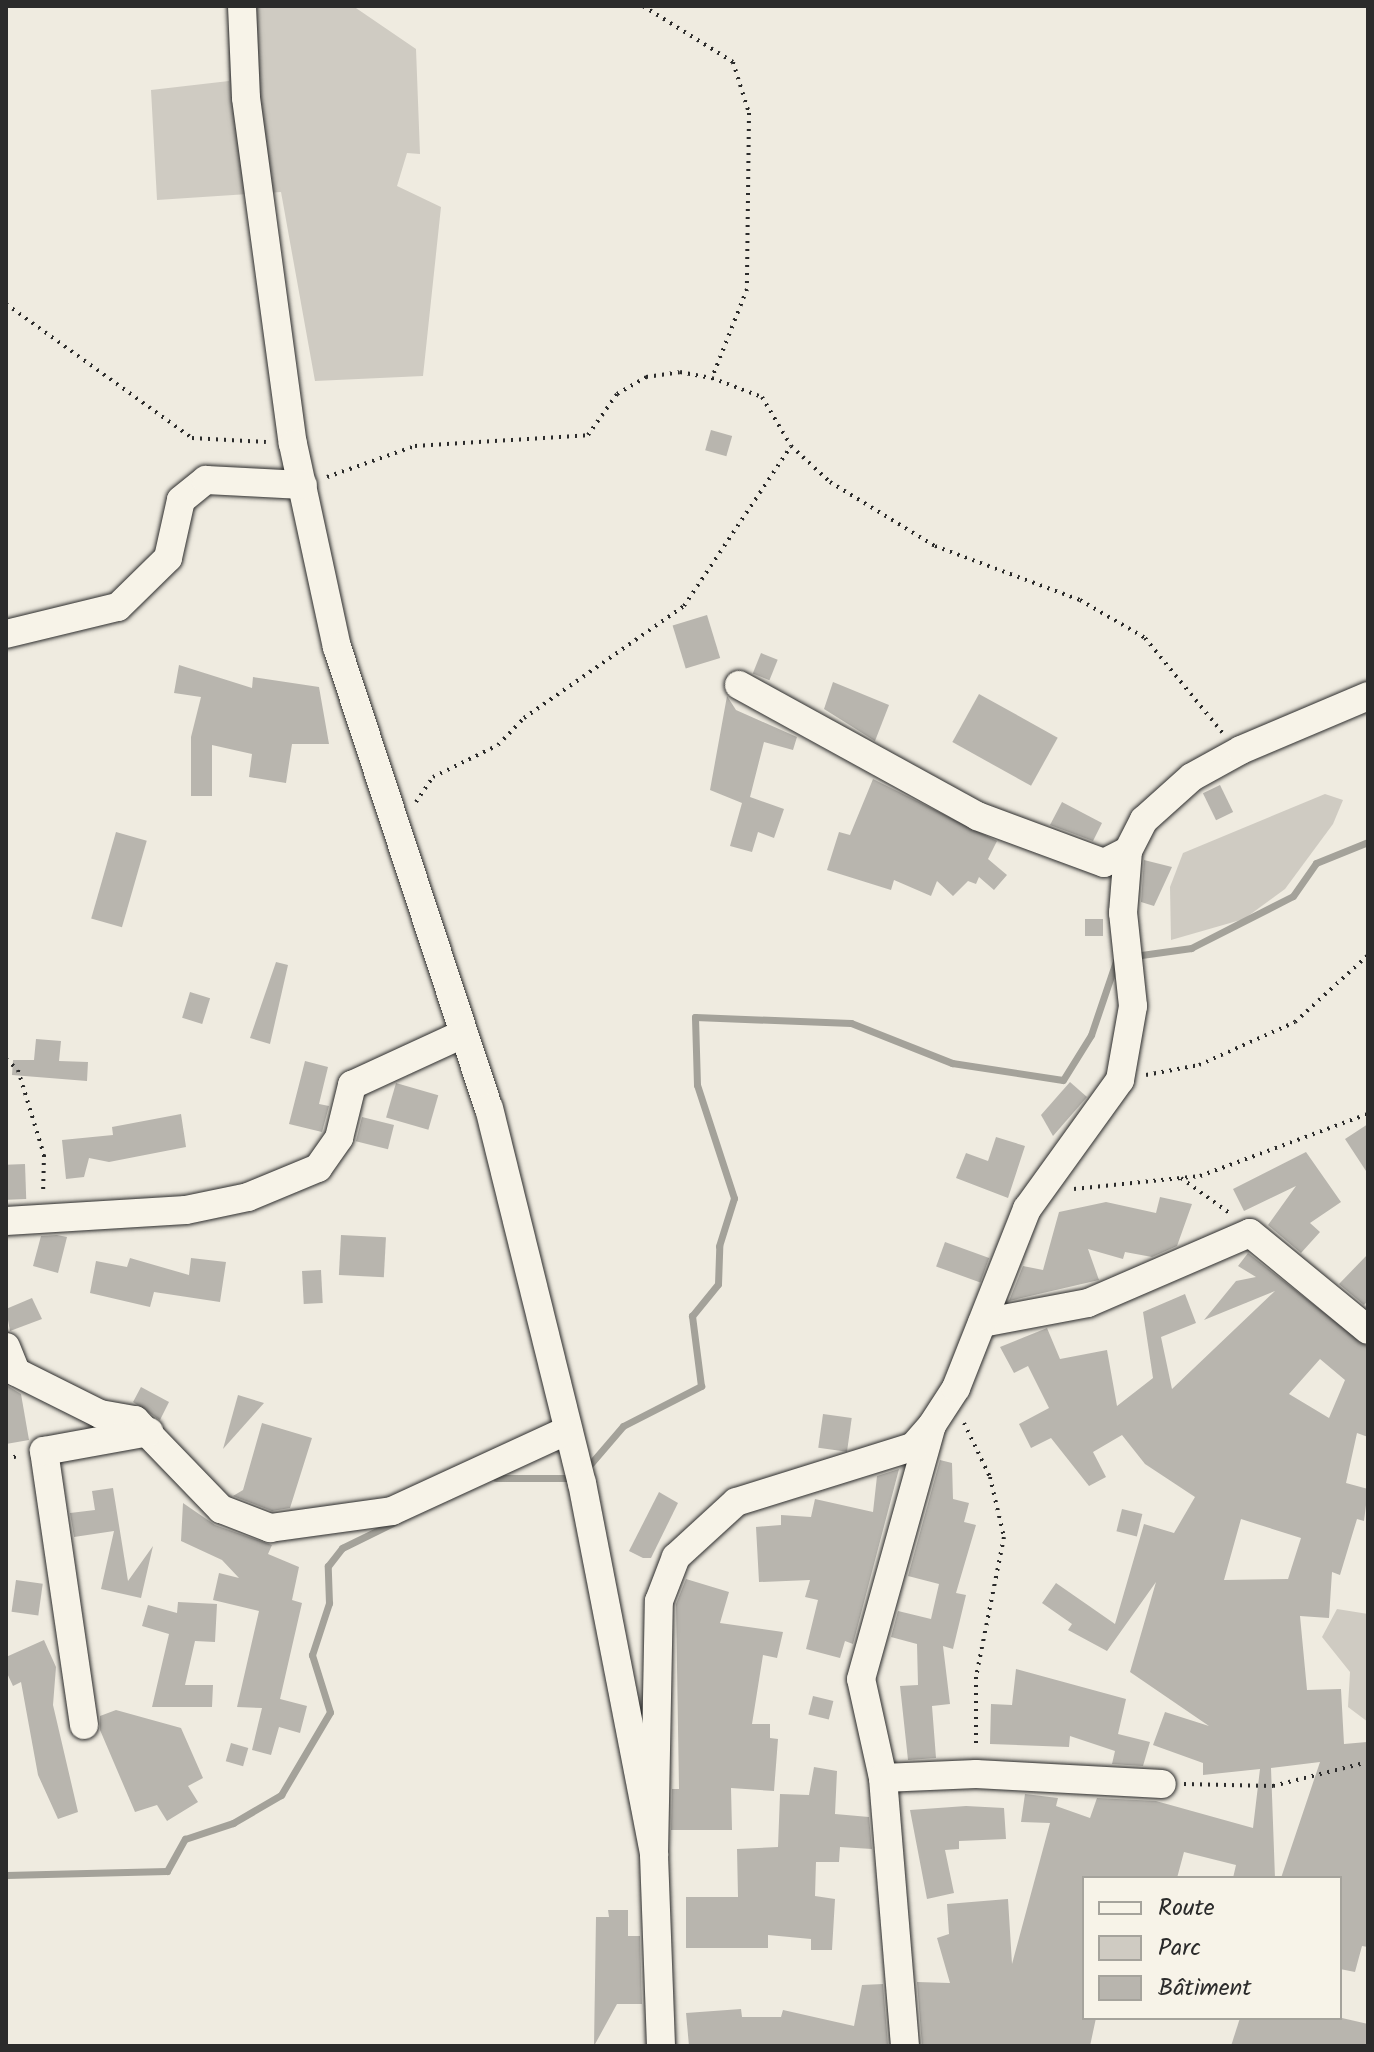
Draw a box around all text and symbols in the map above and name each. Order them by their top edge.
legend [1082,1876,1342,2020]
text: Route [1158,1889,1215,1928]
text: Parc [1158,1929,1201,1968]
text: Bâtiment [1158,1969,1252,2008]

